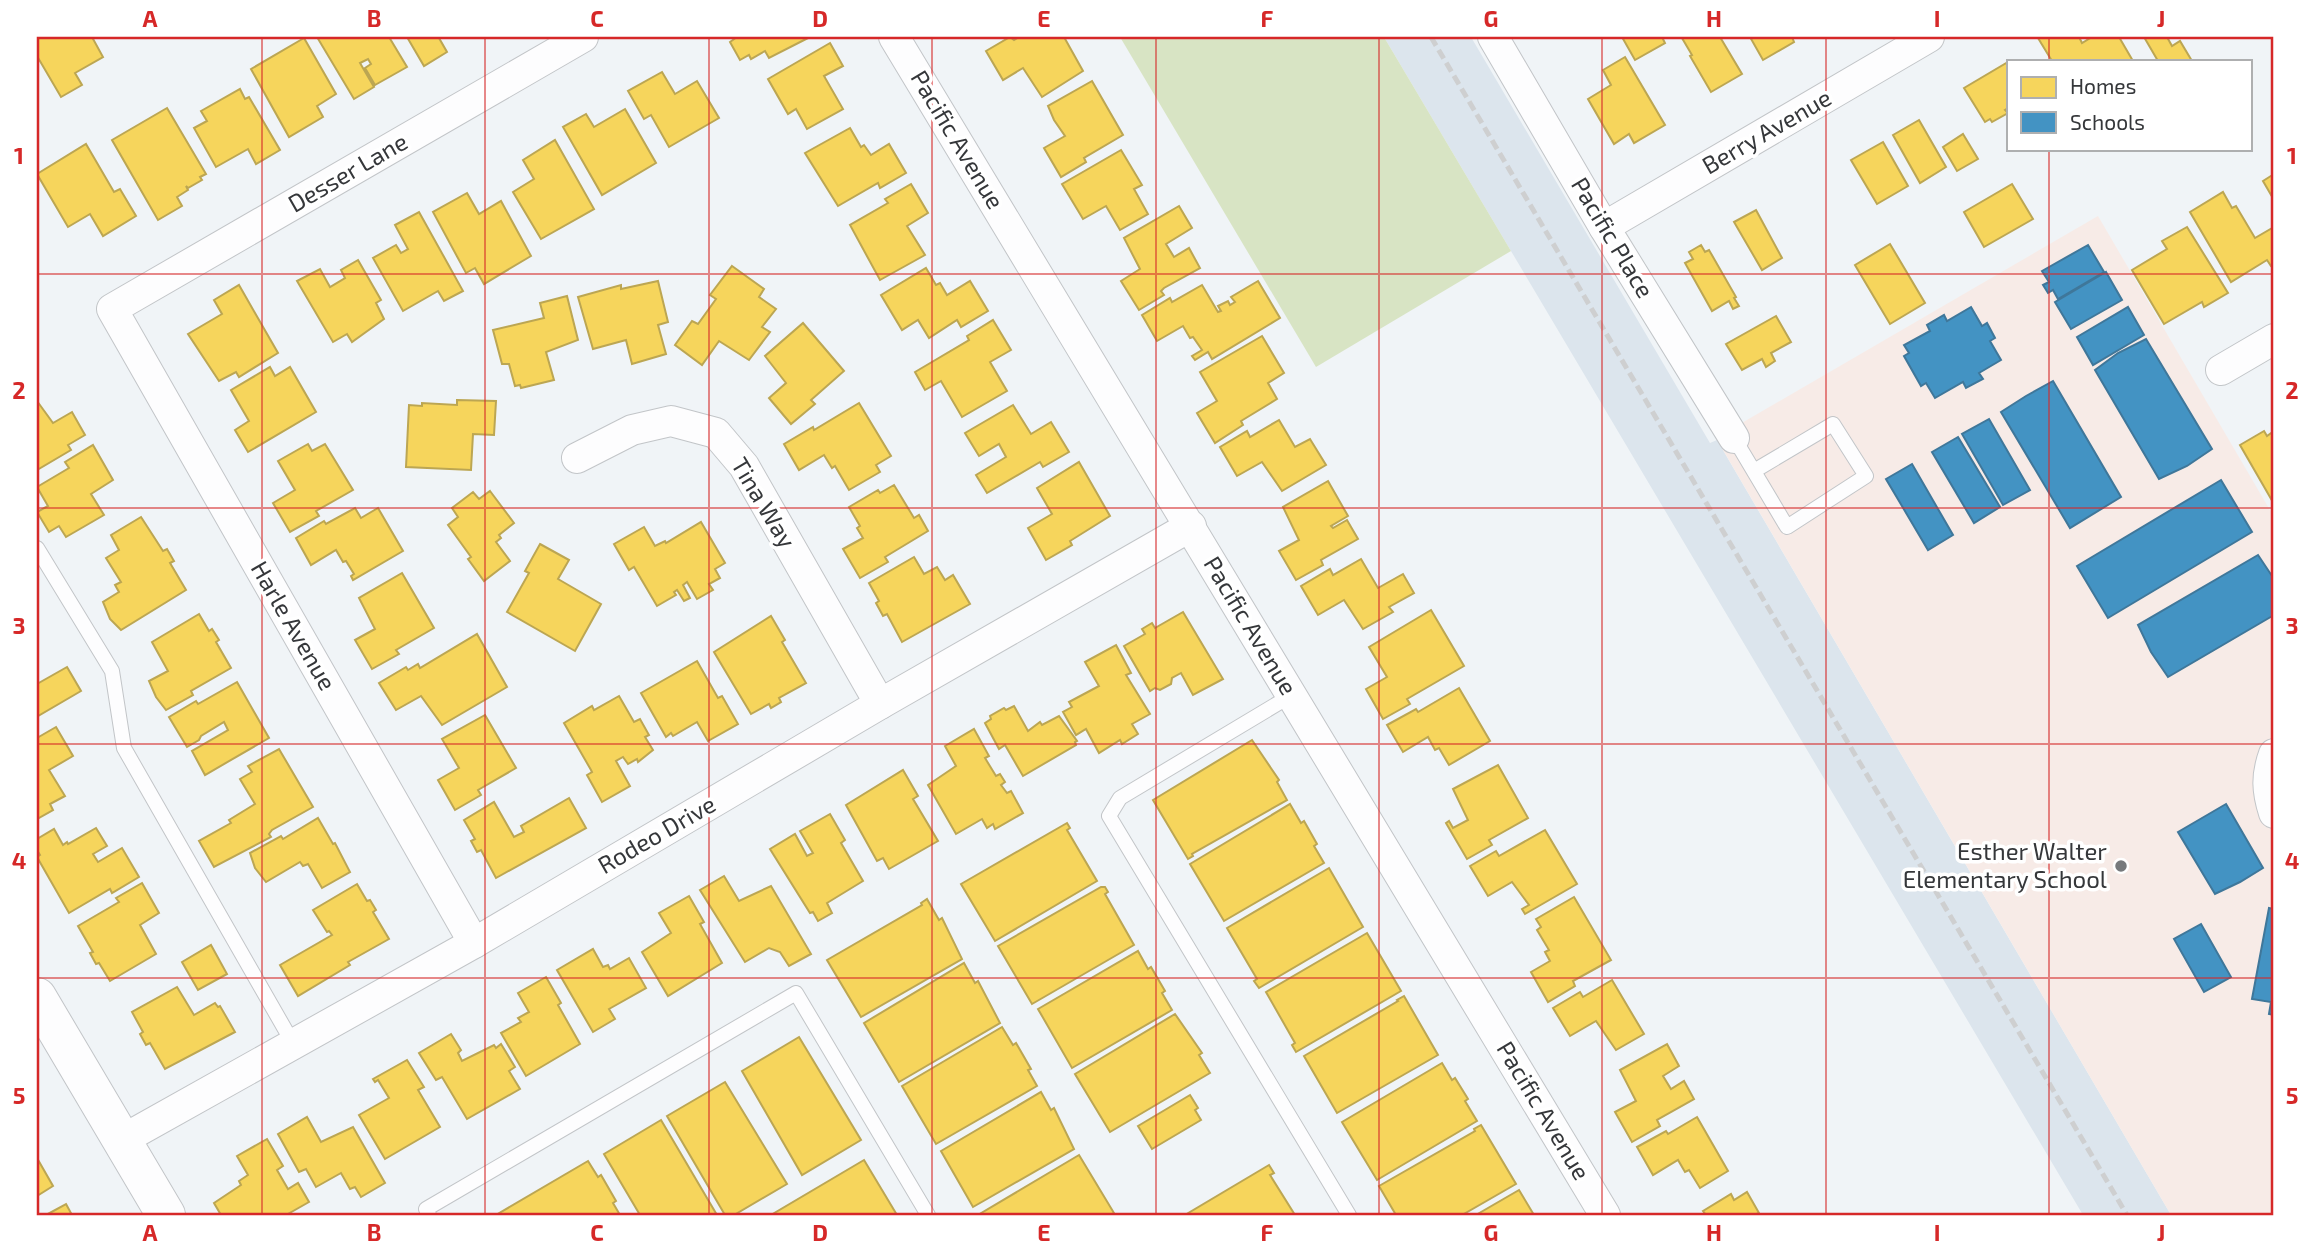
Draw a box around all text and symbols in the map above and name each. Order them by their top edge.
text: A [142,4,158,32]
text: B [367,4,381,32]
text: C [590,4,604,32]
text: D [812,4,828,32]
text: E [1037,4,1051,32]
text: F [1261,4,1274,32]
text: G [1484,4,1498,32]
text: H [1706,4,1722,32]
text: I [1934,4,1940,32]
text: J [2157,4,2165,32]
legend [2007,60,2252,150]
street label: Pacific Avenue [906,65,1011,214]
text: Homes [2070,73,2136,98]
street label: Berry Avenue [1696,82,1836,179]
text: Schools [2070,109,2145,134]
street label: Desser Lane [282,126,412,217]
text: 1 [14,141,24,169]
text: 1 [2287,141,2297,169]
street label: Pacific Place [1566,172,1661,303]
text: 2 [12,376,26,404]
text: 2 [2285,376,2299,404]
street label: Tina Way [726,452,803,553]
street label: Pacific Avenue [1199,551,1304,700]
street label: Harle Avenue [246,556,343,695]
text: 3 [12,611,26,639]
text: 3 [2285,611,2299,639]
street label: Rodeo Drive [592,788,720,879]
place label: Esther Walter Elementary School [1903,836,2107,893]
text: 4 [12,846,26,874]
text: 4 [2285,846,2299,874]
marker: Esther Walter Elementary School [2113,858,2129,874]
street label: Pacific Avenue [1492,1036,1597,1185]
text: 5 [13,1081,25,1109]
text: 5 [2286,1081,2298,1109]
text: A [142,1218,158,1246]
text: B [367,1218,381,1246]
text: C [590,1218,604,1246]
text: D [812,1218,828,1246]
text: E [1037,1218,1051,1246]
text: F [1261,1218,1274,1246]
text: G [1484,1218,1498,1246]
text: H [1706,1218,1722,1246]
text: I [1934,1218,1940,1246]
text: J [2157,1218,2165,1246]

